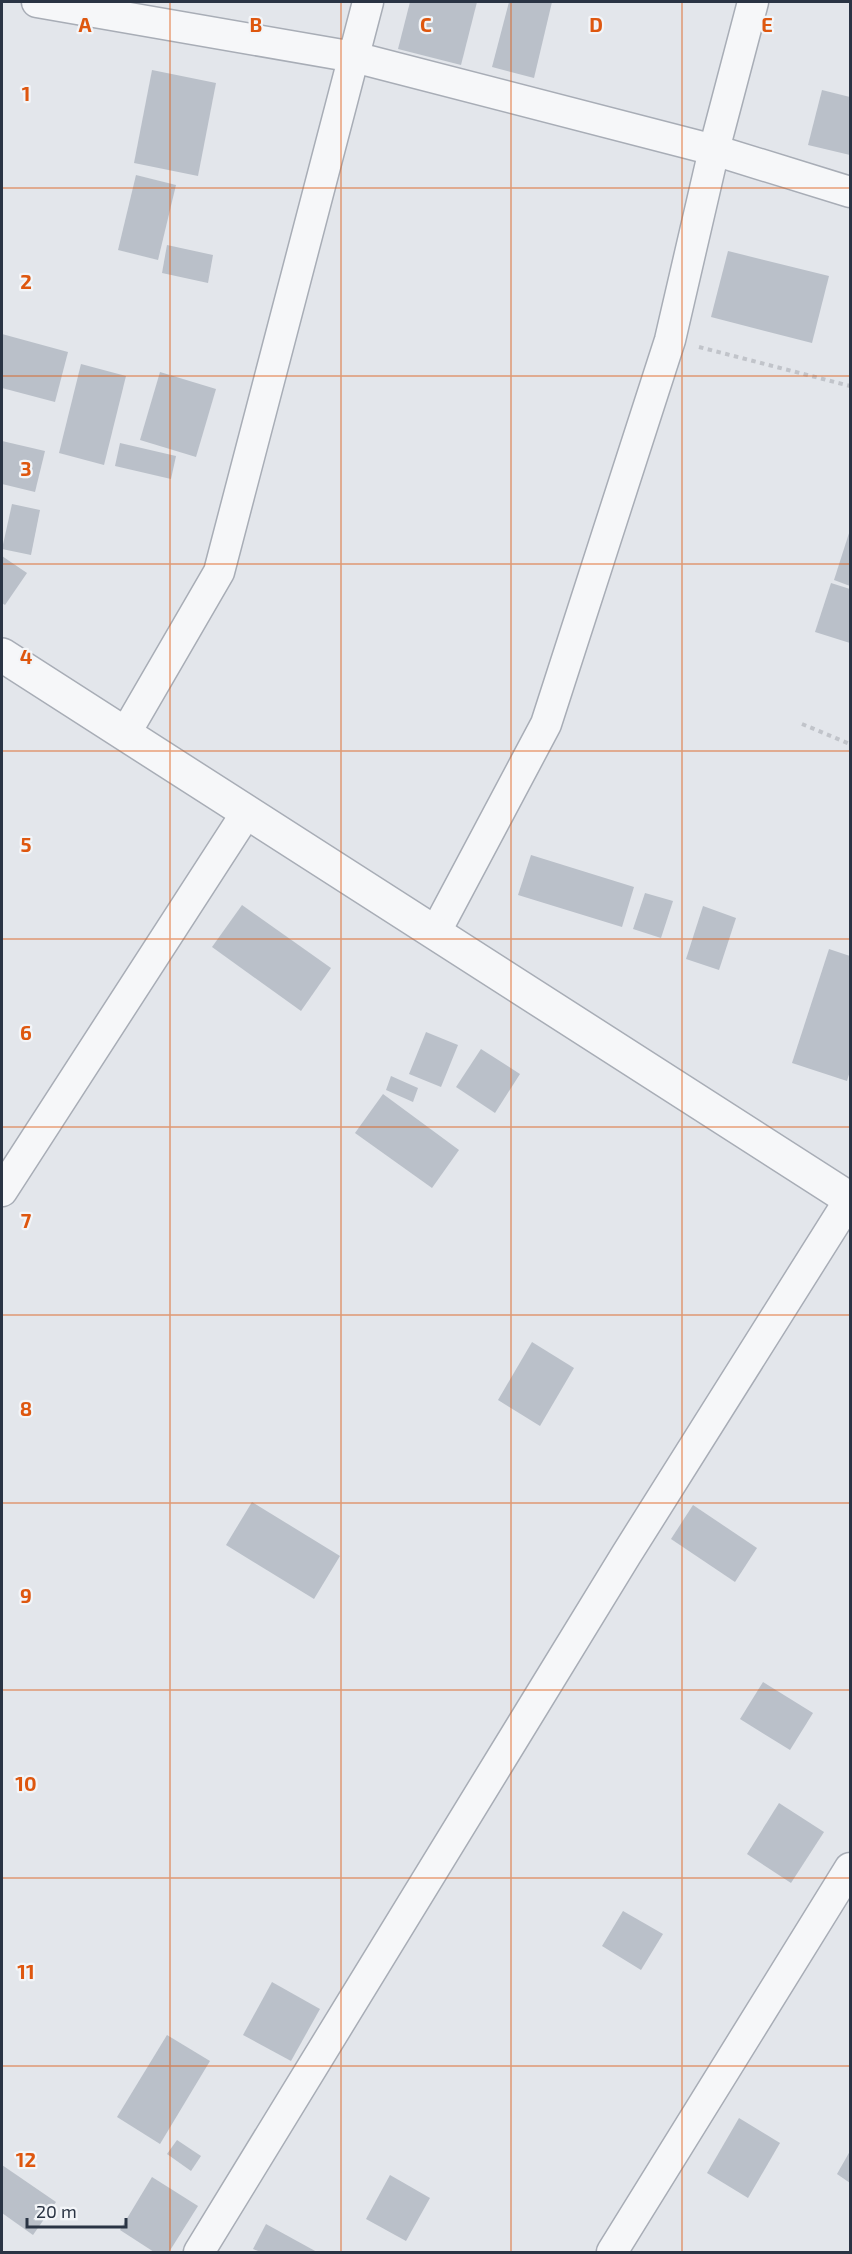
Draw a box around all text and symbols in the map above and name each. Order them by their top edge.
text: A [78,12,92,36]
text: B [250,12,262,36]
text: C [420,12,432,36]
text: D [589,12,603,36]
text: E [761,12,773,36]
text: 1 [22,81,30,105]
text: 2 [20,269,32,293]
text: 3 [20,456,32,480]
text: 4 [20,644,33,668]
text: 5 [20,832,32,856]
text: 6 [20,1020,32,1044]
text: 7 [21,1208,32,1232]
text: 8 [20,1396,32,1420]
text: 9 [20,1583,32,1607]
text: 10 [15,1771,37,1795]
text: 11 [17,1959,35,1983]
text: 12 [16,2147,36,2171]
scale bar [27,2191,126,2229]
text: 20 m [36,2200,77,2222]

